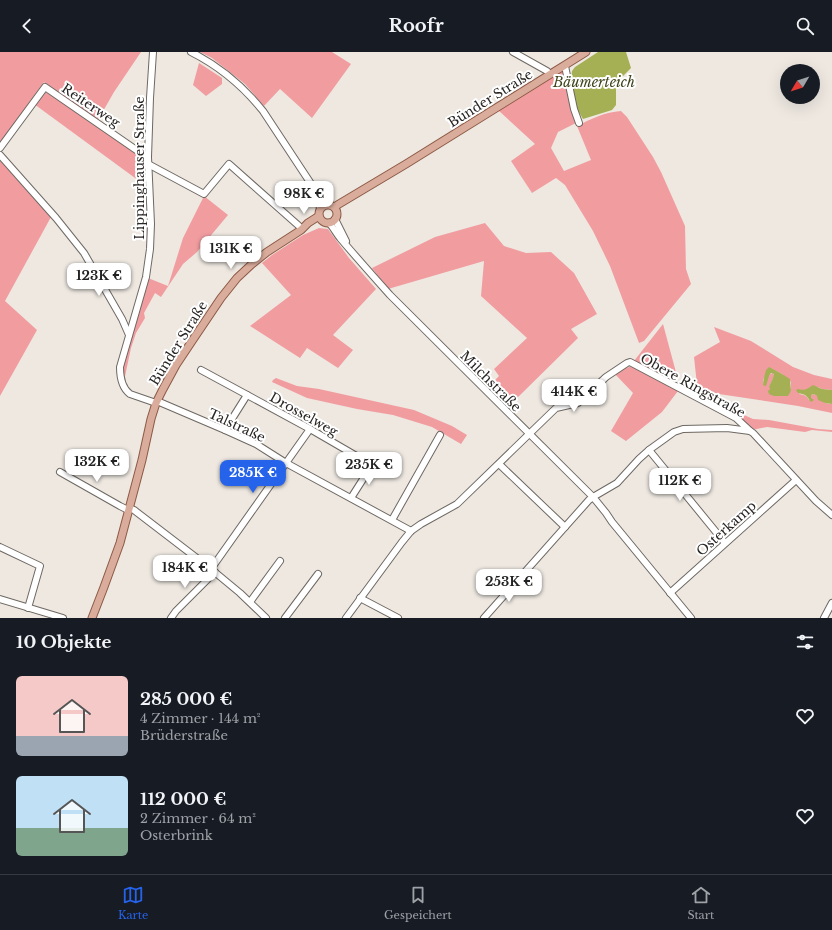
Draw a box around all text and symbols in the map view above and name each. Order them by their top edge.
icon: back [16,15,38,37]
text: Roofr [388,15,444,37]
icon: search [794,15,816,37]
north arrow [780,64,820,104]
map controls [780,64,820,104]
street label: Bünder Straße [445,66,536,131]
water label: Bäumerteich [552,73,635,91]
street label: Reiterweg [58,80,123,131]
street label: Lippinghauser Straße [131,96,148,240]
pin: 98K € [276,181,332,215]
text: 98K € [284,185,324,202]
pin: 131K € [198,236,264,270]
text: 131K € [209,240,253,257]
pin: 123K € [66,263,132,297]
text: 123K € [76,267,122,284]
street label: Bünder Straße [146,298,211,389]
street label: Milchstraße [457,347,525,415]
street label: Obere Ringstraße [637,350,748,421]
pin: 414K € [541,379,607,413]
text: 414K € [551,383,597,400]
street label: Drosselweg [267,389,341,440]
street label: Talstraße [206,405,268,446]
pin: 132K € [64,449,130,483]
pin: 235K € [336,452,402,486]
text: 132K € [74,453,120,470]
text: 235K € [345,456,393,473]
pin: 285K € [220,460,286,494]
text: 285K € [229,464,277,481]
pin: 112K € [647,468,713,502]
text: 112K € [658,472,702,489]
street label: Osterkamp [693,497,760,560]
pin: 184K € [152,555,218,589]
text: 184K € [162,559,208,576]
pin: 253K € [476,569,542,603]
text: 253K € [485,573,533,590]
icon: filters [794,631,816,653]
text: 10 Objekte [16,632,112,653]
text: 285 000 € [140,689,232,710]
icon: home [48,692,96,740]
icon: heart [794,705,816,727]
text: 4 Zimmer · 144 m² [140,710,261,727]
text: Brüderstraße [140,727,228,744]
text: 112 000 € [140,789,226,810]
icon: home [48,792,96,840]
icon: heart [794,805,816,827]
text: 2 Zimmer · 64 m² [140,810,256,827]
text: Osterbrink [140,827,213,844]
tab: Karte [118,884,148,922]
tab: Gespeichert [384,884,452,922]
tab: Start [687,884,714,922]

